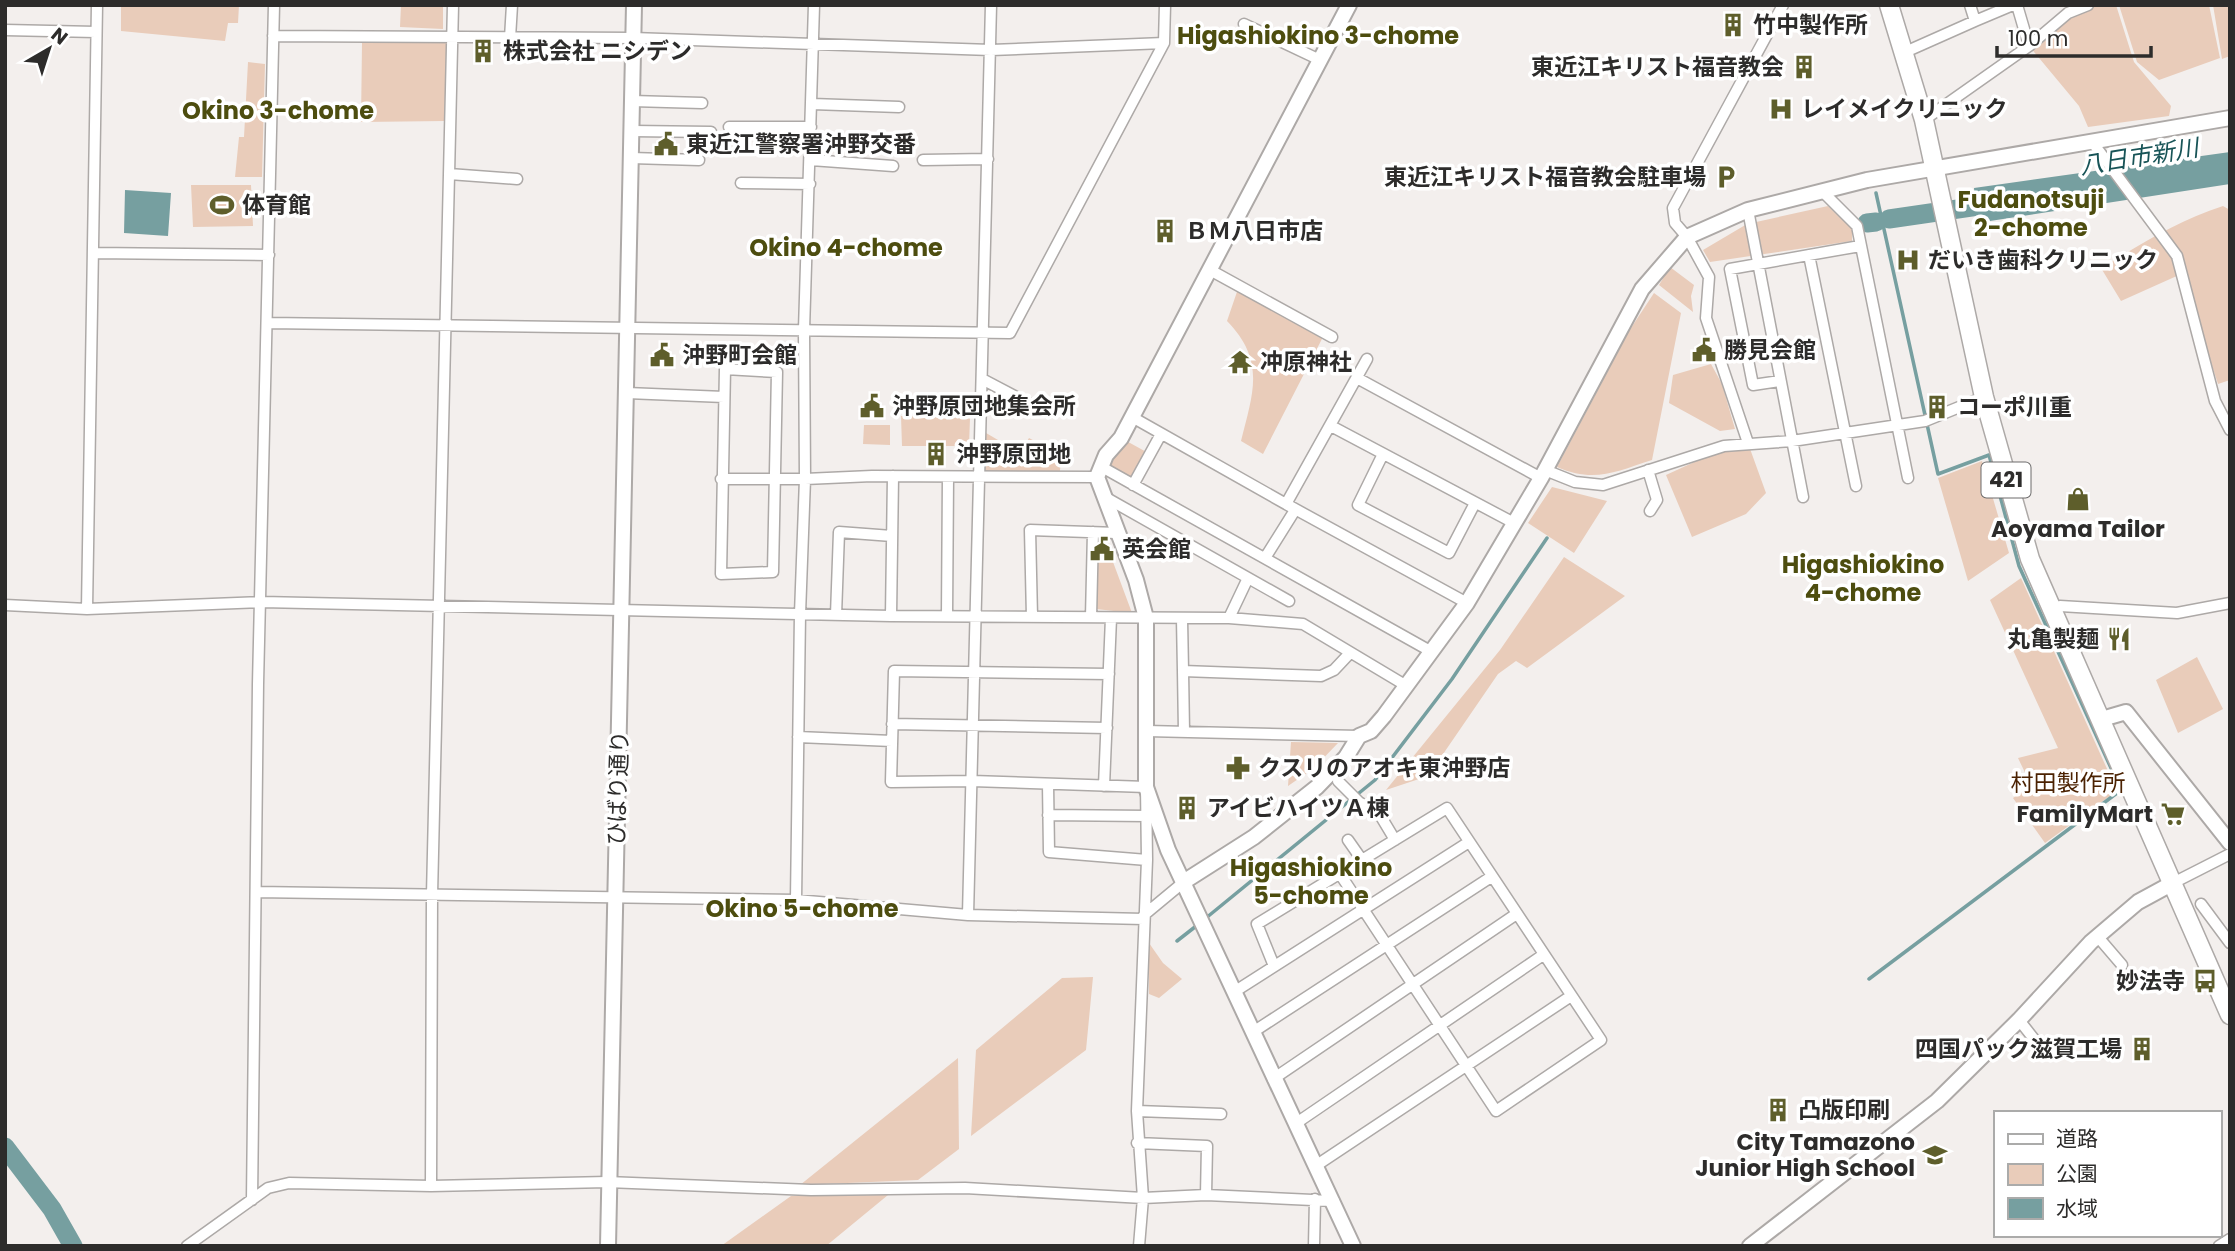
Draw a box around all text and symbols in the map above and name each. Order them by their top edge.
place label: 竹中製作所 [1753,9,1868,41]
building icon: 竹中製作所 [1719,11,1747,39]
north arrow [14,14,84,84]
scale bar [1997,14,2151,58]
district label: Higashiokino 3-chome [1177,19,1459,52]
text: N [45,21,73,51]
text: 100 m [2008,24,2068,53]
place label: 株式会社 ニシデン [503,35,692,67]
building icon: 株式会社 ニシデン [469,37,497,65]
place label: 東近江キリスト福音教会 [1531,51,1784,83]
building icon: 東近江キリスト福音教会 [1790,53,1818,81]
place label: レイメイクリニック [1801,93,2008,125]
district label: Okino 3-chome [182,94,374,127]
hospital icon: レイメイクリニック [1767,95,1795,123]
place label: 東近江警察署沖野交番 [686,128,916,160]
public building icon: 東近江警察署沖野交番 [652,130,680,158]
water label: 八日市新川 [2077,130,2204,182]
place label: 東近江キリスト福音教会駐車場 [1384,161,1706,193]
parking icon: 東近江キリスト福音教会駐車場 [1712,163,1740,191]
district label: Fudanotsuji 2-chome [1958,183,2104,244]
place label: 体育館 [242,189,311,221]
sports icon: 体育館 [208,191,236,219]
place label: ＢＭ八日市店 [1185,215,1323,247]
building icon: ＢＭ八日市店 [1151,217,1179,245]
district label: Okino 4-chome [749,231,943,264]
place label: だいき歯科クリニック [1928,244,2158,276]
hospital icon: だいき歯科クリニック [1894,246,1922,274]
place label: 勝見会館 [1724,334,1816,366]
public building icon: 勝見会館 [1690,336,1718,364]
place label: 沖野町会館 [682,339,797,371]
public building icon: 沖野町会館 [648,341,676,369]
place label: 冲原神社 [1260,346,1352,378]
temple icon: 冲原神社 [1226,348,1254,376]
place label: 沖野原団地集会所 [892,390,1076,422]
place label: コーポ川重 [1957,391,2072,423]
public building icon: 沖野原団地集会所 [858,392,886,420]
building icon: コーポ川重 [1923,393,1951,421]
place label: 沖野原団地 [956,438,1071,470]
building icon: 沖野原団地 [922,440,950,468]
road number: 421 [1982,462,2030,498]
shop icon: Aoyama Tailor [2064,485,2092,513]
place label: Aoyama Tailor [1991,513,2165,545]
place label: 英会館 [1122,533,1191,565]
public building icon: 英会館 [1088,535,1116,563]
district label: Higashiokino 4-chome [1782,548,1944,609]
place label: 丸亀製麺 [2007,623,2099,655]
restaurant icon: 丸亀製麺 [2105,625,2133,653]
street label: ひばり通り [600,730,636,846]
place label: クスリのアオキ東沖野店 [1258,752,1510,784]
pharmacy icon: クスリのアオキ東沖野店 [1224,754,1252,782]
park label: 村田製作所 [2011,767,2126,799]
place label: アイビハイツＡ棟 [1207,792,1389,824]
building icon: アイビハイツＡ棟 [1173,794,1201,822]
place label: FamilyMart [2016,798,2153,830]
supermarket icon: FamilyMart [2159,800,2187,828]
district label: Higashiokino 5-chome [1230,851,1392,912]
district label: Okino 5-chome [705,892,899,925]
place label: 妙法寺 [2116,965,2185,997]
bus stop icon: 妙法寺 [2191,967,2219,995]
place label: 四国パック滋賀工場 [1915,1033,2122,1065]
building icon: 四国パック滋賀工場 [2128,1035,2156,1063]
place label: 凸版印刷 [1798,1094,1890,1126]
building icon: 凸版印刷 [1764,1096,1792,1124]
legend [1994,1111,2221,1237]
text: 道路 [2056,1124,2098,1153]
place label: City Tamazono Junior High School [1695,1126,1915,1184]
school or university icon: City Tamazono Junior High School [1921,1141,1949,1169]
text: 公園 [2056,1159,2098,1188]
text: 水域 [2056,1194,2098,1223]

